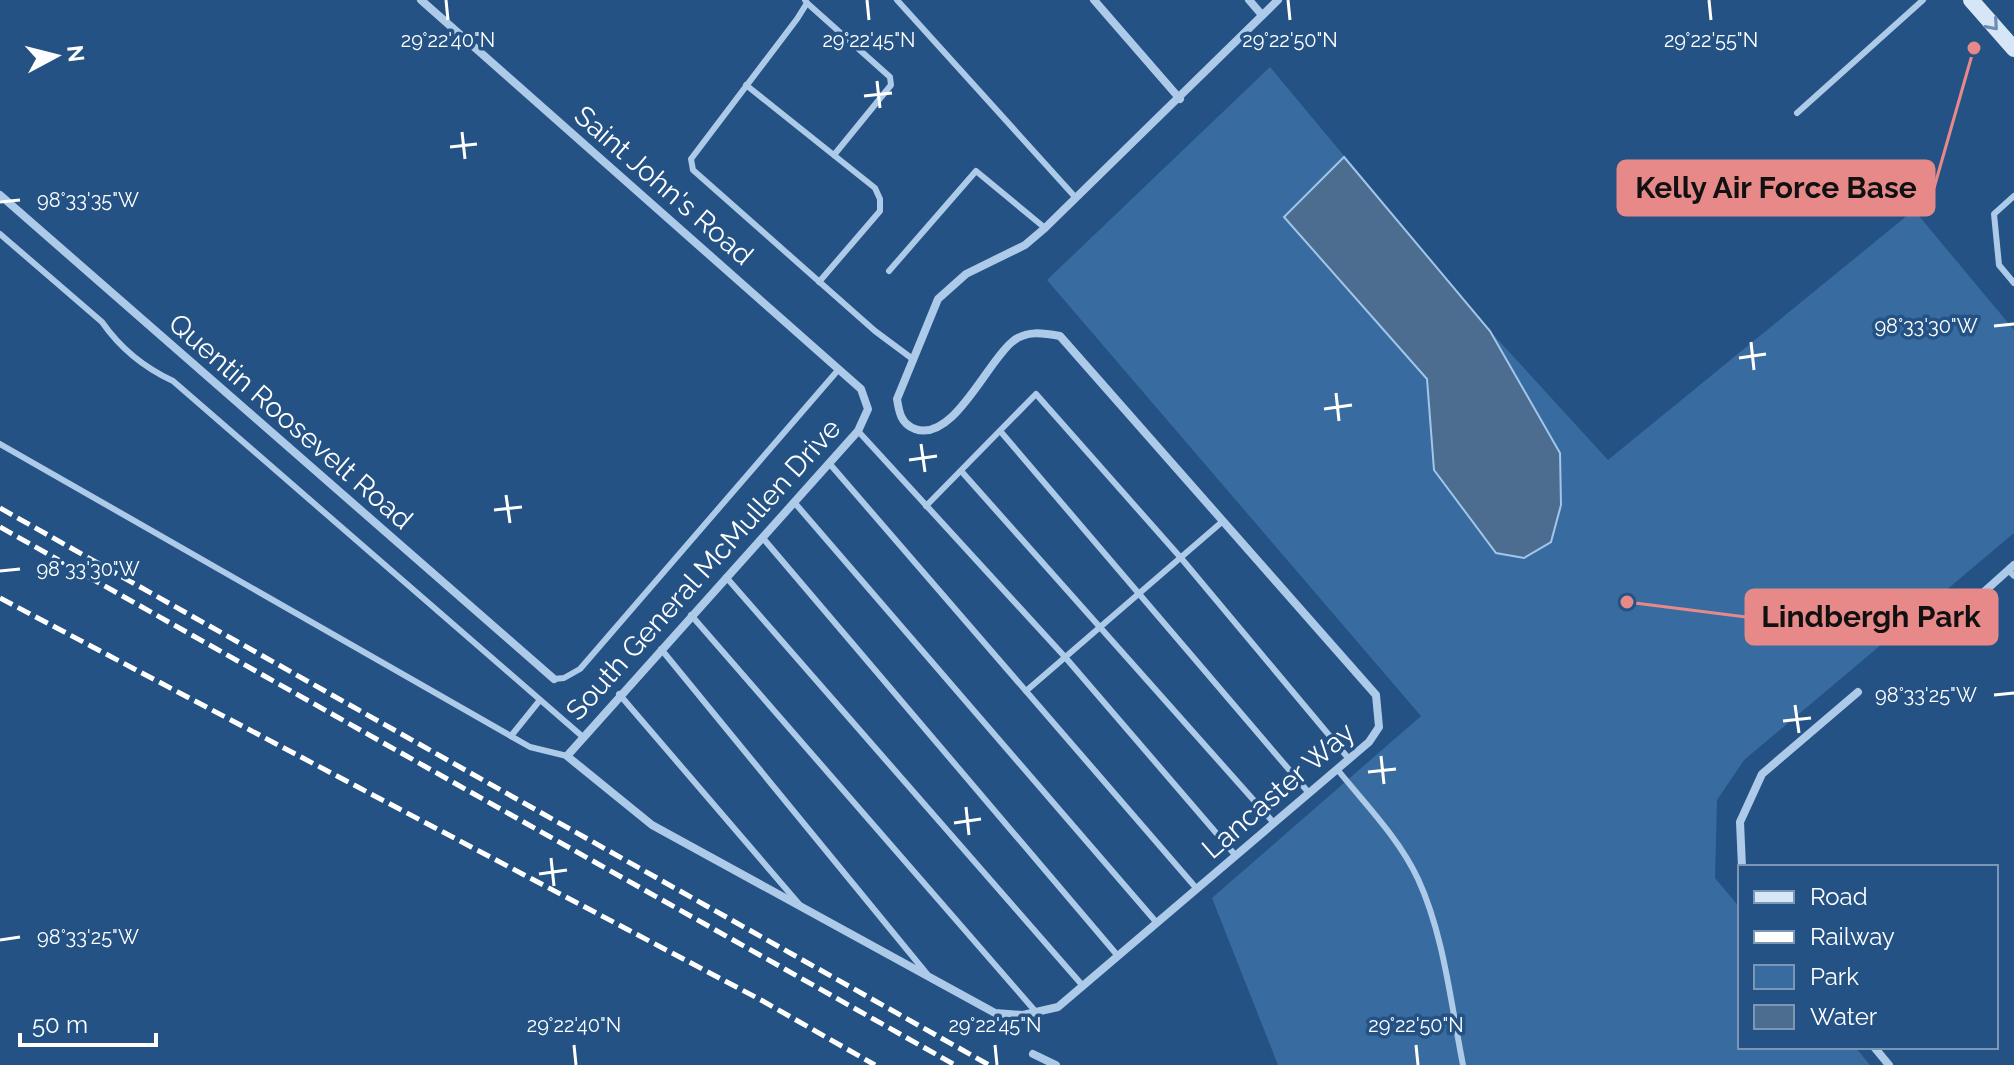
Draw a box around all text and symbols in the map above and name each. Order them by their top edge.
one-way arrow [1983,15,1997,30]
north arrow [16,16,96,96]
text: 29°22'40"N [401,28,495,52]
text: 29°22'45"N [822,28,916,52]
text: 29°22'50"N [1242,28,1338,52]
text: 29°22'55"N [1664,28,1758,52]
text: N [62,44,90,63]
street label: Saint John's Road [568,99,760,272]
callout: Kelly Air Force Base [1618,161,1934,215]
text: Kelly Air Force Base [1635,170,1917,205]
text: 98°33'35"W [37,188,139,212]
street label: Quentin Roosevelt Road [162,307,419,536]
text: 98°33'30"W [1874,314,1978,338]
street label: South General McMullen Drive [559,412,847,727]
text: 98°33'30"W [36,557,140,581]
callout: Lindbergh Park [1746,590,1997,644]
text: Lindbergh Park [1761,599,1981,634]
text: 98°33'25"W [1875,683,1977,707]
street label: Lancaster Way [1196,715,1361,865]
legend [1738,865,1998,1049]
text: Road [1810,882,1868,911]
text: Railway [1810,922,1895,951]
text: 98°33'25"W [37,925,139,949]
text: Park [1810,962,1859,991]
scale bar [20,997,156,1047]
text: Water [1810,1002,1878,1031]
text: 50 m [32,1010,88,1039]
text: 29°22'40"N [527,1013,621,1037]
text: 29°22'45"N [948,1013,1042,1037]
text: 29°22'50"N [1368,1013,1464,1037]

